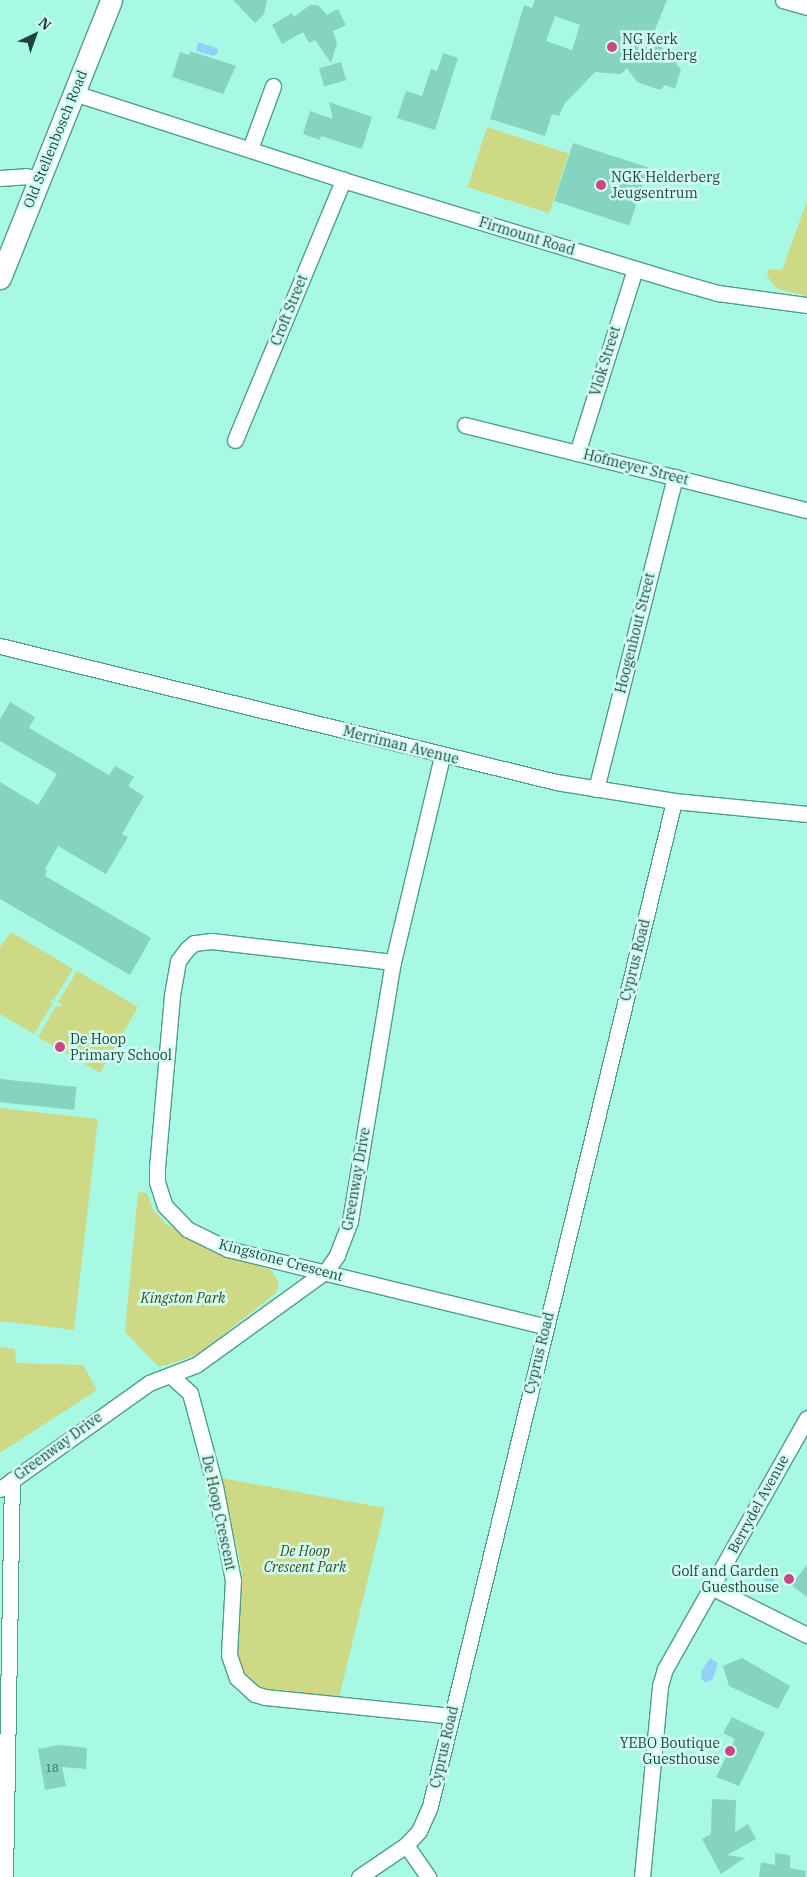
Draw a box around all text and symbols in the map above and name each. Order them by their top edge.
north arrow [10,10,60,60]
text: N [35,13,55,34]
place label: NG Kerk Helderberg [622,31,697,64]
marker: NG Kerk Helderberg [606,41,618,53]
street label: Old Stellenbosch Road [20,68,90,210]
place label: NGK Helderberg Jeugsentrum [611,169,720,202]
marker: NGK Helderberg Jeugsentrum [595,179,607,191]
street label: Firmount Road [477,213,577,259]
street label: Croft Street [267,272,311,348]
street label: Vlok Street [586,324,624,398]
street label: Hofmeyer Street [582,446,690,488]
street label: Hoogenhout Street [612,571,658,695]
street label: Merriman Avenue [341,722,461,768]
street label: Cyprus Road [617,917,653,1003]
place label: De Hoop Primary School [70,1031,172,1064]
marker: De Hoop Primary School [54,1041,66,1053]
street label: Greenway Drive [339,1126,373,1232]
street label: Kingstone Crescent [217,1235,345,1285]
park label: Kingston Park [141,1290,225,1306]
street label: Cyprus Road [521,1310,557,1396]
street label: Greenway Drive [11,1409,105,1483]
street label: Berrydel Avenue [724,1452,792,1556]
street label: De Hoop Crescent [199,1454,239,1572]
park label: De Hoop Crescent Park [264,1543,346,1575]
place label: Golf and Garden Guesthouse [671,1563,779,1595]
marker: Golf and Garden Guesthouse [783,1573,795,1585]
street label: Cyprus Road [426,1704,462,1790]
place label: YEBO Boutique Guesthouse [620,1735,720,1768]
marker: YEBO Boutique Guesthouse [724,1745,736,1757]
house number: 18 [45,1761,59,1775]

